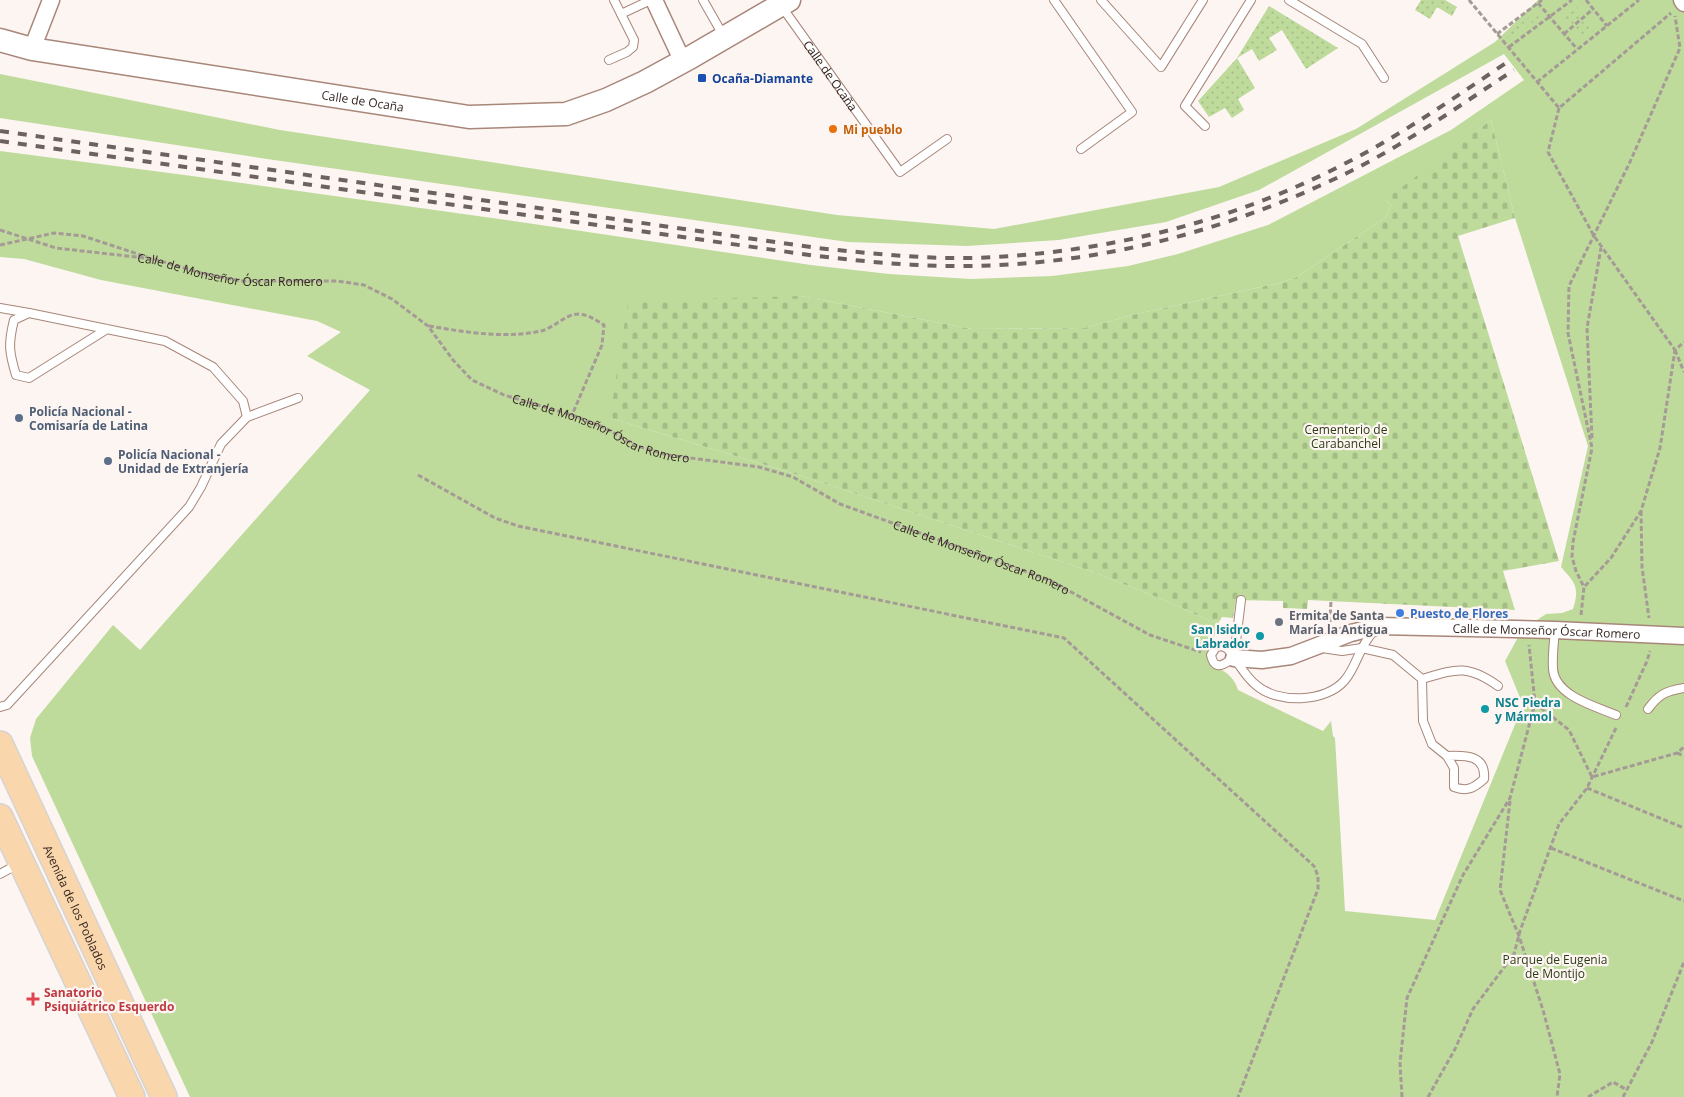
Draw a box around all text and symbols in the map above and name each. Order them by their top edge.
street label: Calle de Ocaña [800,37,862,114]
place label: Ocaña-Diamante [712,70,813,87]
marker: Ocaña-Diamante [696,72,708,84]
street label: Calle de Ocaña [320,86,405,115]
place label: Mi pueblo [843,121,902,138]
marker: Mi pueblo [827,123,839,135]
street label: Calle de Monseñor Óscar Romero [137,249,323,290]
street label: Calle de Monseñor Óscar Romero [510,389,691,466]
place label: Policía Nacional - Comisaría de Latina [29,403,148,434]
marker: Policía Nacional - Comisaría de Latina [13,412,25,424]
park label: Cementerio de Carabanchel [1305,421,1388,452]
place label: Policía Nacional - Unidad de Extranjería [118,446,249,477]
marker: Policía Nacional - Unidad de Extranjería [102,455,114,467]
street label: Calle de Monseñor Óscar Romero [891,516,1073,598]
place label: Puesto de Flores [1410,605,1508,622]
place label: Ermita de Santa María la Antigua [1289,607,1388,638]
marker: Puesto de Flores [1394,607,1406,619]
marker: Ermita de Santa María la Antigua [1273,616,1285,628]
street label: Calle de Monseñor Óscar Romero [1452,619,1641,642]
place label: San Isidro Labrador [1191,621,1251,652]
marker: San Isidro Labrador [1254,630,1266,642]
place label: NSC Piedra y Mármol [1495,694,1561,725]
marker: NSC Piedra y Mármol [1479,703,1491,715]
street label: Avenida de los Poblados [39,842,112,973]
park label: Parque de Eugenia de Montijo [1503,951,1607,982]
place label: Sanatorio Psiquiátrico Esquerdo [44,984,174,1015]
marker: Sanatorio Psiquiátrico Esquerdo [26,992,40,1006]

